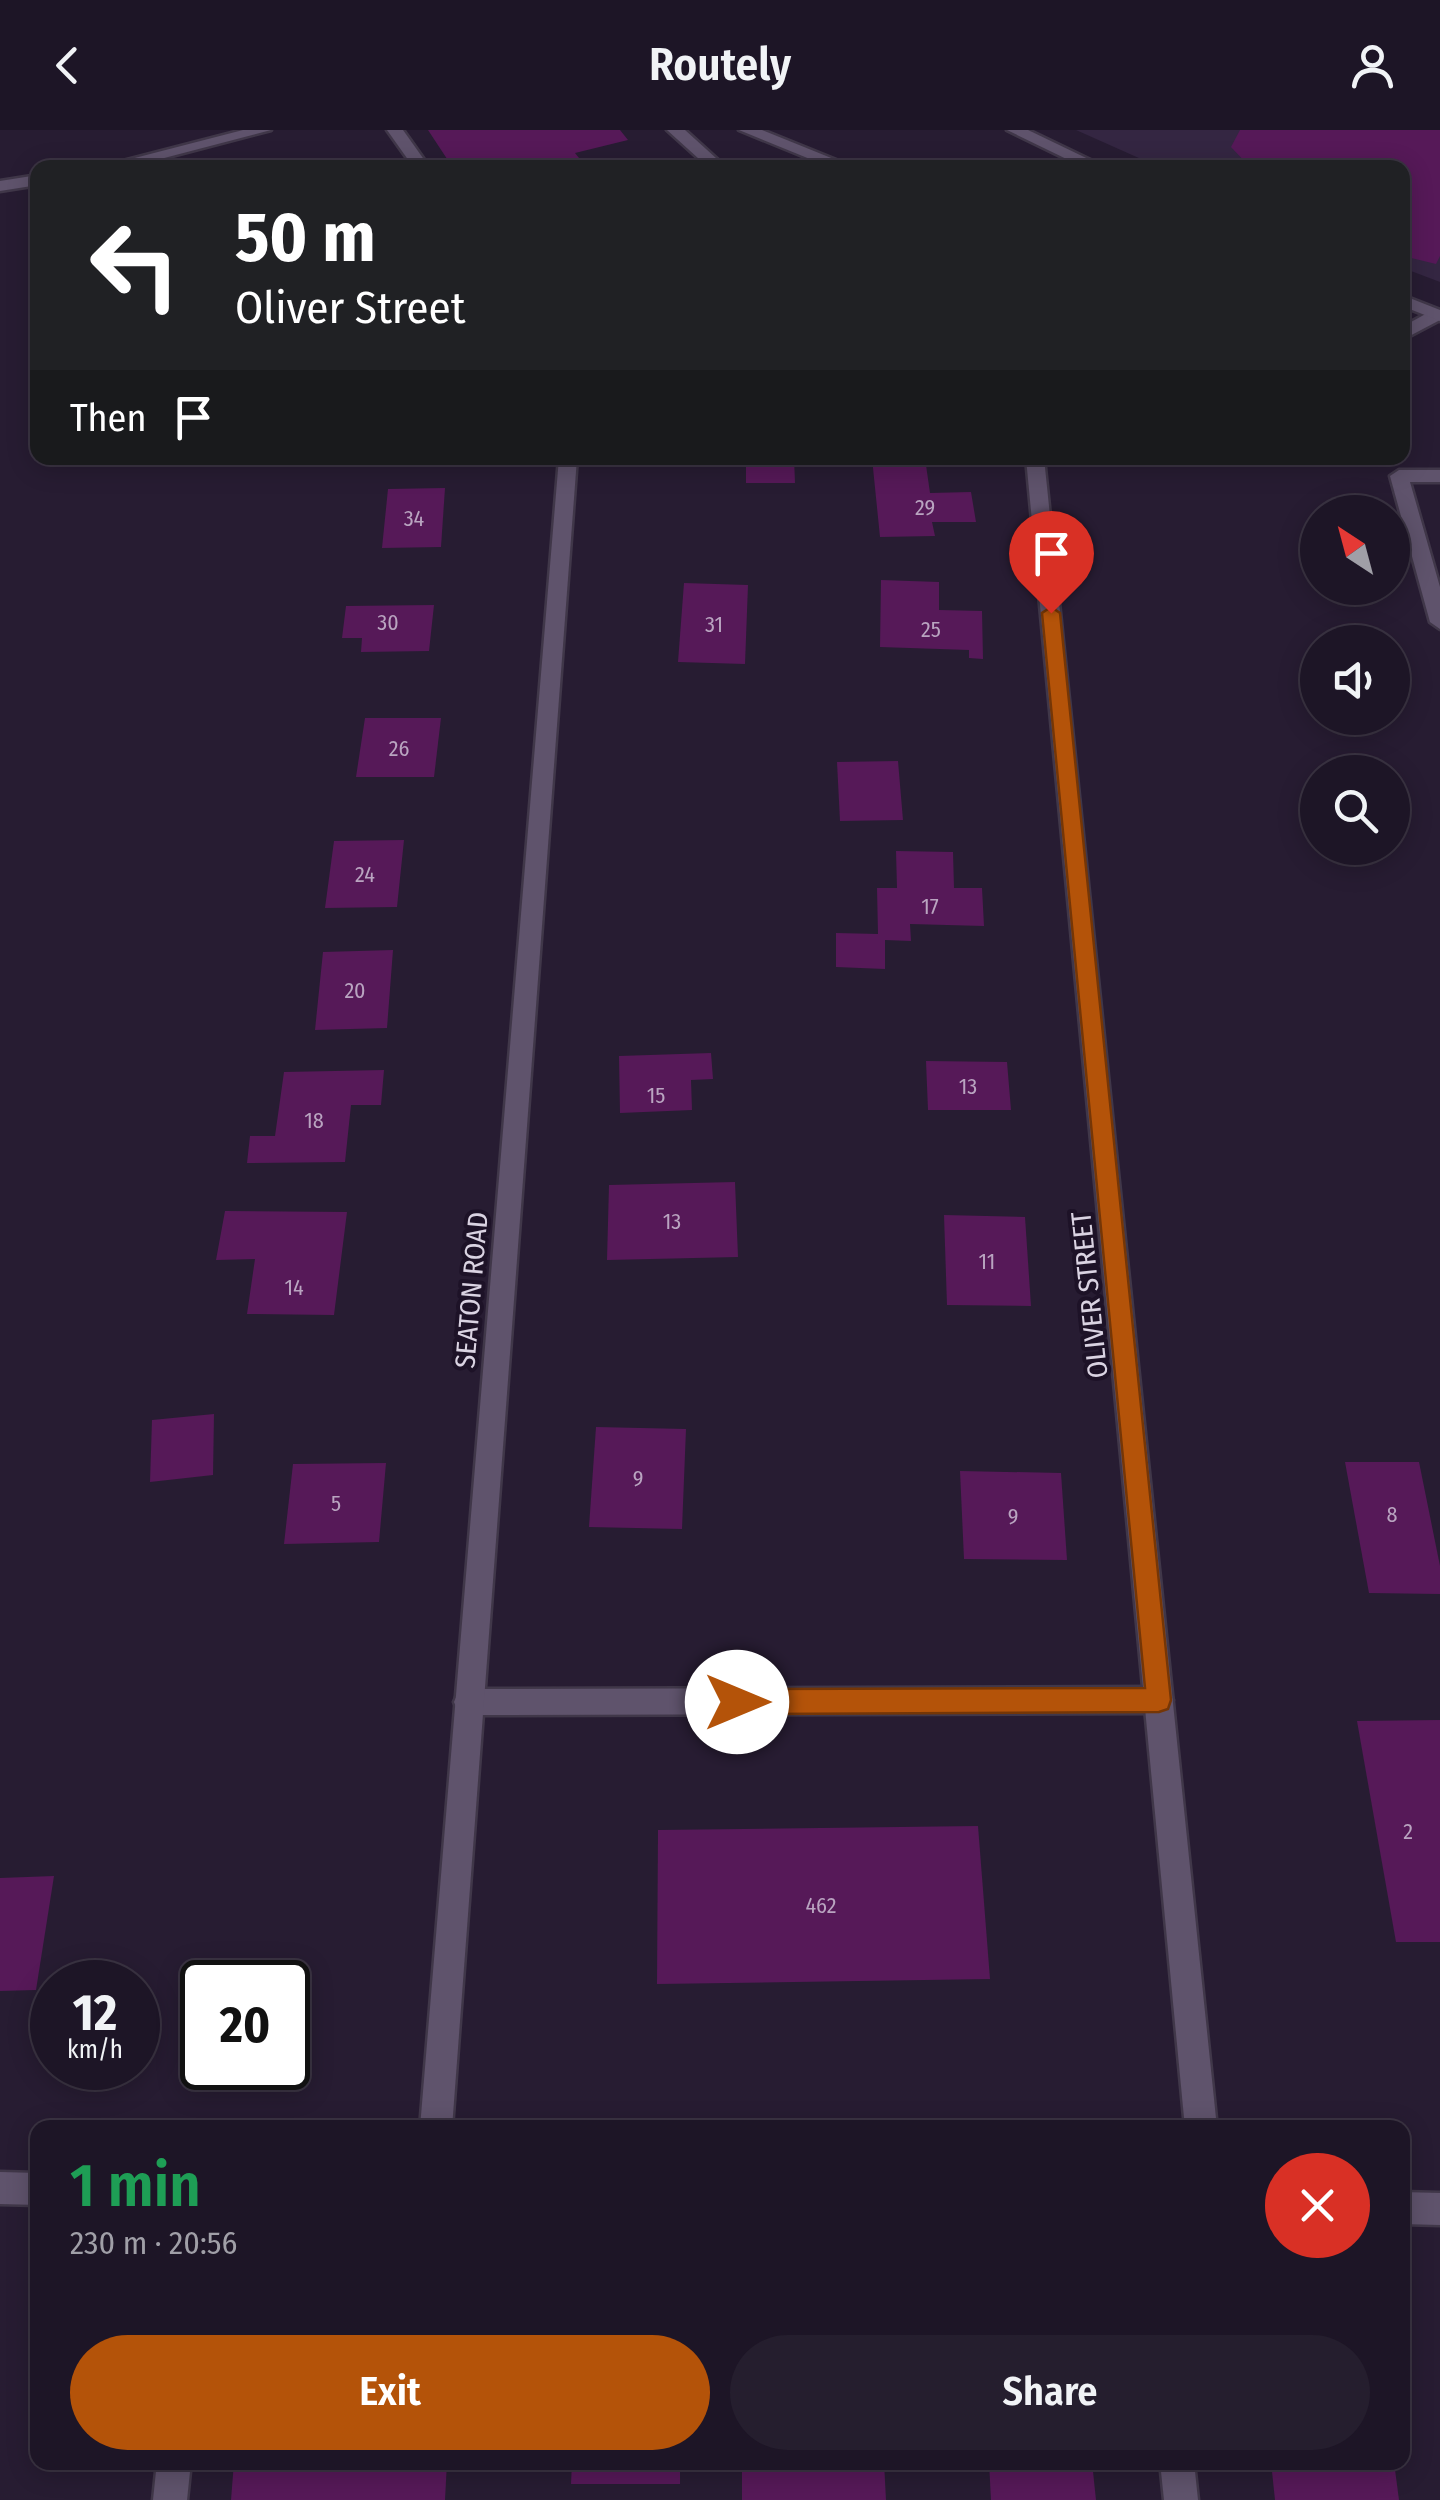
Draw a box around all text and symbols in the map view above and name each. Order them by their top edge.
icon: back [40,38,95,93]
text: Routely [649,38,791,92]
icon: person [1345,38,1400,93]
text: 50 m [235,196,376,280]
icon: left [70,200,200,330]
text: Oliver Street [235,281,466,335]
icon: arrive [166,390,221,445]
text: Then [70,395,146,441]
house number: 29 [915,494,935,521]
north arrow [1300,495,1410,605]
map controls [1300,495,1410,865]
house number: 34 [404,505,425,532]
pin [1009,511,1094,614]
icon: arrive [1024,526,1079,581]
house number: 30 [377,609,399,636]
house number: 31 [705,611,723,638]
house number: 25 [921,616,941,643]
button: sound [1300,625,1410,735]
house number: 26 [389,735,409,762]
button: search [1300,755,1410,865]
house number: 24 [355,861,375,888]
house number: 17 [921,893,939,920]
house number: 20 [344,977,366,1004]
house number: 13 [959,1073,977,1100]
house number: 15 [647,1082,665,1109]
house number: 18 [304,1107,324,1134]
house number: 13 [663,1208,681,1235]
street label: SEATON ROAD [448,1210,495,1370]
street label: OLIVER STREET [1064,1210,1115,1380]
house number: 11 [979,1248,995,1275]
house number: 14 [284,1274,304,1301]
house number: 9 [633,1465,643,1492]
house number: 5 [331,1490,341,1517]
house number: 8 [1386,1501,1398,1528]
house number: 9 [1008,1503,1018,1530]
position arrow [685,1650,789,1754]
house number: 2 [1403,1818,1413,1845]
house number: 462 [805,1892,837,1919]
speed limit sign: 20 [180,1960,310,2090]
text: 12 [73,1983,117,2043]
text: km/h [67,2035,123,2065]
text: 1 min [70,2150,201,2222]
button: close [1265,2153,1370,2258]
text: 230 m · 20:56 [70,2224,237,2262]
button: Exit [70,2335,710,2450]
button: Share [730,2335,1370,2450]

